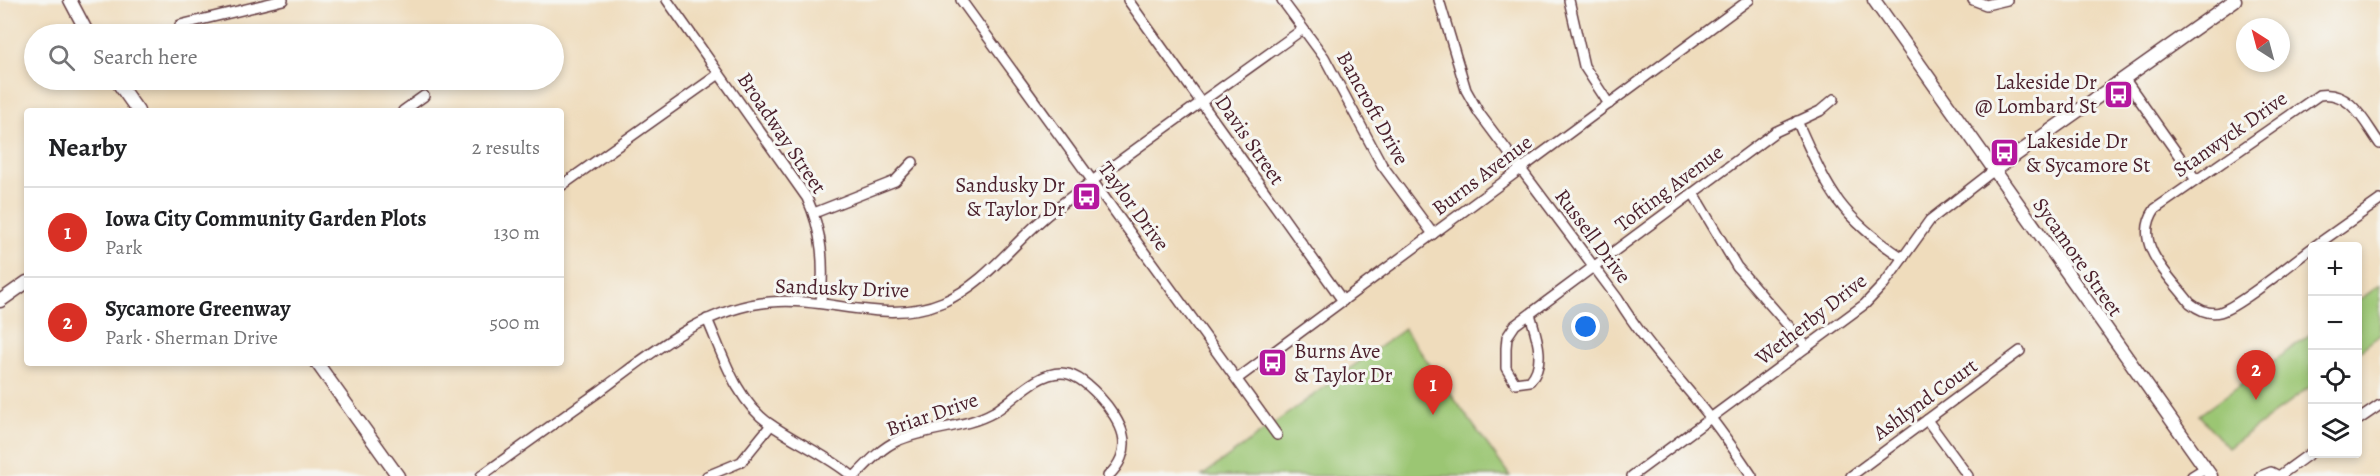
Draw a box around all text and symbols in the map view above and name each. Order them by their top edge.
north arrow [2236,18,2290,72]
search box [24,24,564,90]
icon: search [45,41,78,74]
text: Search here [93,42,198,72]
street label: Bancroft Drive [1330,46,1416,170]
street label: Broadway Street [731,67,833,199]
place label: Lakeside Dr @ Lombard St [1975,68,2097,120]
bus stop icon: Lakeside Dr @ Lombard St [2102,78,2134,110]
street label: Stanwyck Drive [2167,84,2293,184]
street label: Davis Street [1209,90,1291,191]
place label: Lakeside Dr & Sycamore St [2026,127,2151,179]
street label: Burns Avenue [1426,128,1538,222]
text: Nearby [48,130,127,165]
text: 2 results [472,134,540,161]
bus stop icon: Lakeside Dr & Sycamore St [1989,137,2021,169]
street label: Tofting Avenue [1609,138,1729,238]
street label: Taylor Drive [1092,156,1176,256]
place label: Sandusky Dr & Taylor Dr [955,171,1065,223]
bus stop icon: Sandusky Dr & Taylor Dr [1070,181,1102,213]
street label: Russell Drive [1548,183,1638,289]
street label: Sycamore Street [2027,192,2129,322]
text: Iowa City Community Garden Plots [105,204,426,234]
text: 1 [64,219,71,246]
text: 130 m [494,219,540,246]
text: Park [105,234,143,261]
map controls [2308,242,2362,458]
button: + [2308,242,2362,296]
street label: Wetherby Drive [1749,267,1872,372]
street label: Sandusky Drive [774,272,910,304]
text: Sycamore Greenway [105,294,290,324]
button: − [2308,296,2362,350]
text: 2 [63,309,72,336]
text: 500 m [489,309,540,336]
your location [1571,312,1600,341]
text: Park · Sherman Drive [105,324,278,351]
place label: Burns Ave & Taylor Dr [1294,337,1393,389]
bus stop icon: Burns Ave & Taylor Dr [1257,347,1289,379]
pin: 2 [2236,350,2276,400]
button: locate [2308,350,2362,404]
street label: Ashlynd Court [1866,352,1983,447]
pin: 1 [1414,366,1452,415]
street label: Briar Drive [882,385,982,443]
button: layers [2308,404,2362,458]

